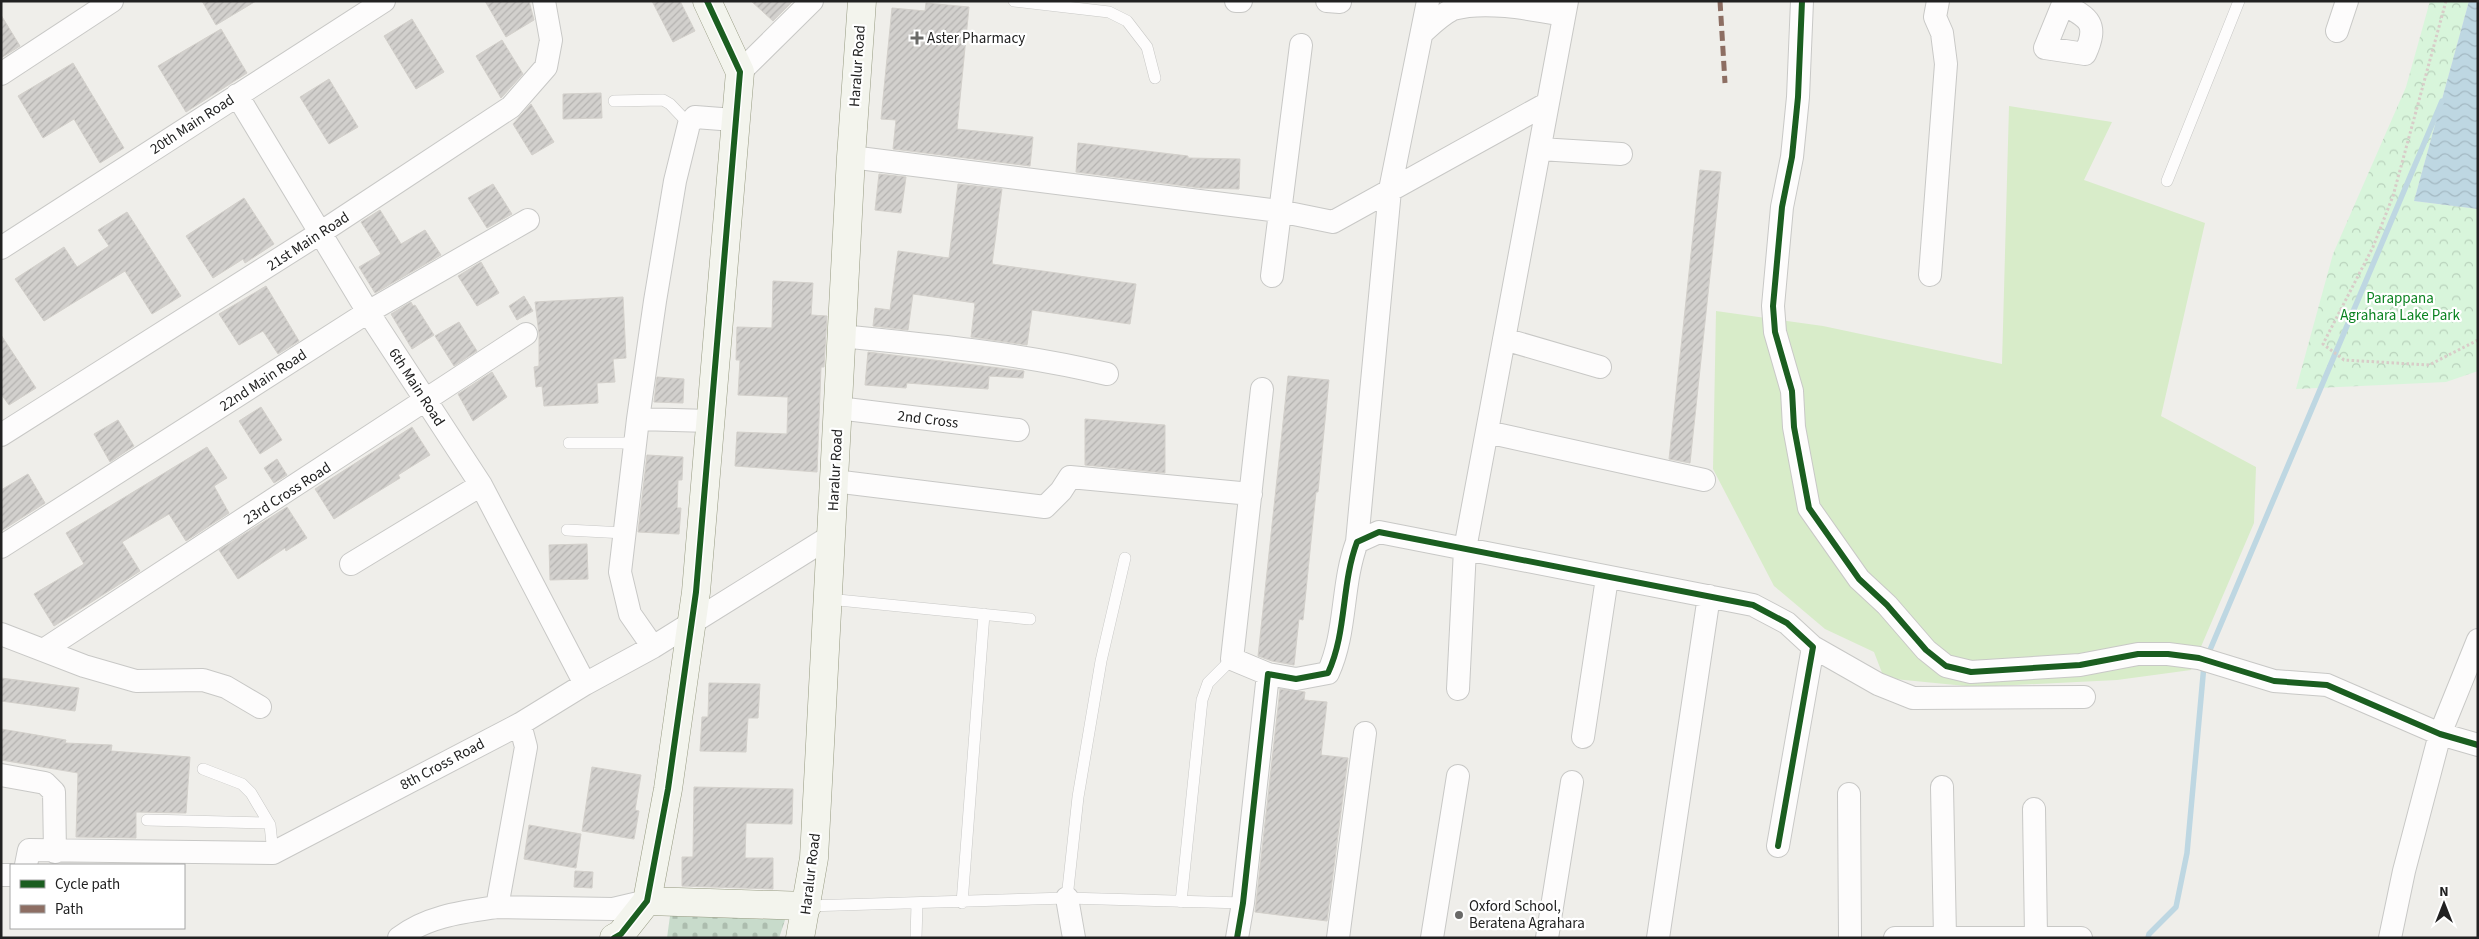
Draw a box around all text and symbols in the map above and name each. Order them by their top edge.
street label: Haralur Road [844,24,871,108]
place label: Aster Pharmacy [927,28,1025,49]
marker: Aster Pharmacy [911,32,923,44]
street label: 20th Main Road [146,89,239,160]
street label: 21st Main Road [263,207,354,276]
park label: Parappana Agrahara Lake Park [2340,288,2460,326]
street label: 22nd Main Road [216,344,311,416]
street label: 6th Main Road [383,344,450,430]
street label: 2nd Cross [896,405,960,434]
street label: Haralur Road [823,428,848,512]
street label: 23rd Cross Road [239,457,335,530]
street label: 8th Cross Road [396,733,488,796]
street label: Haralur Road [795,832,826,916]
legend [10,864,185,929]
text: Cycle path [55,874,120,895]
north arrow [2419,879,2469,929]
text: N [2439,882,2449,902]
place label: Oxford School, Beratena Agrahara [1469,896,1585,934]
text: Path [55,899,83,920]
marker: Oxford School, Beratena Agrahara [1453,909,1465,921]

